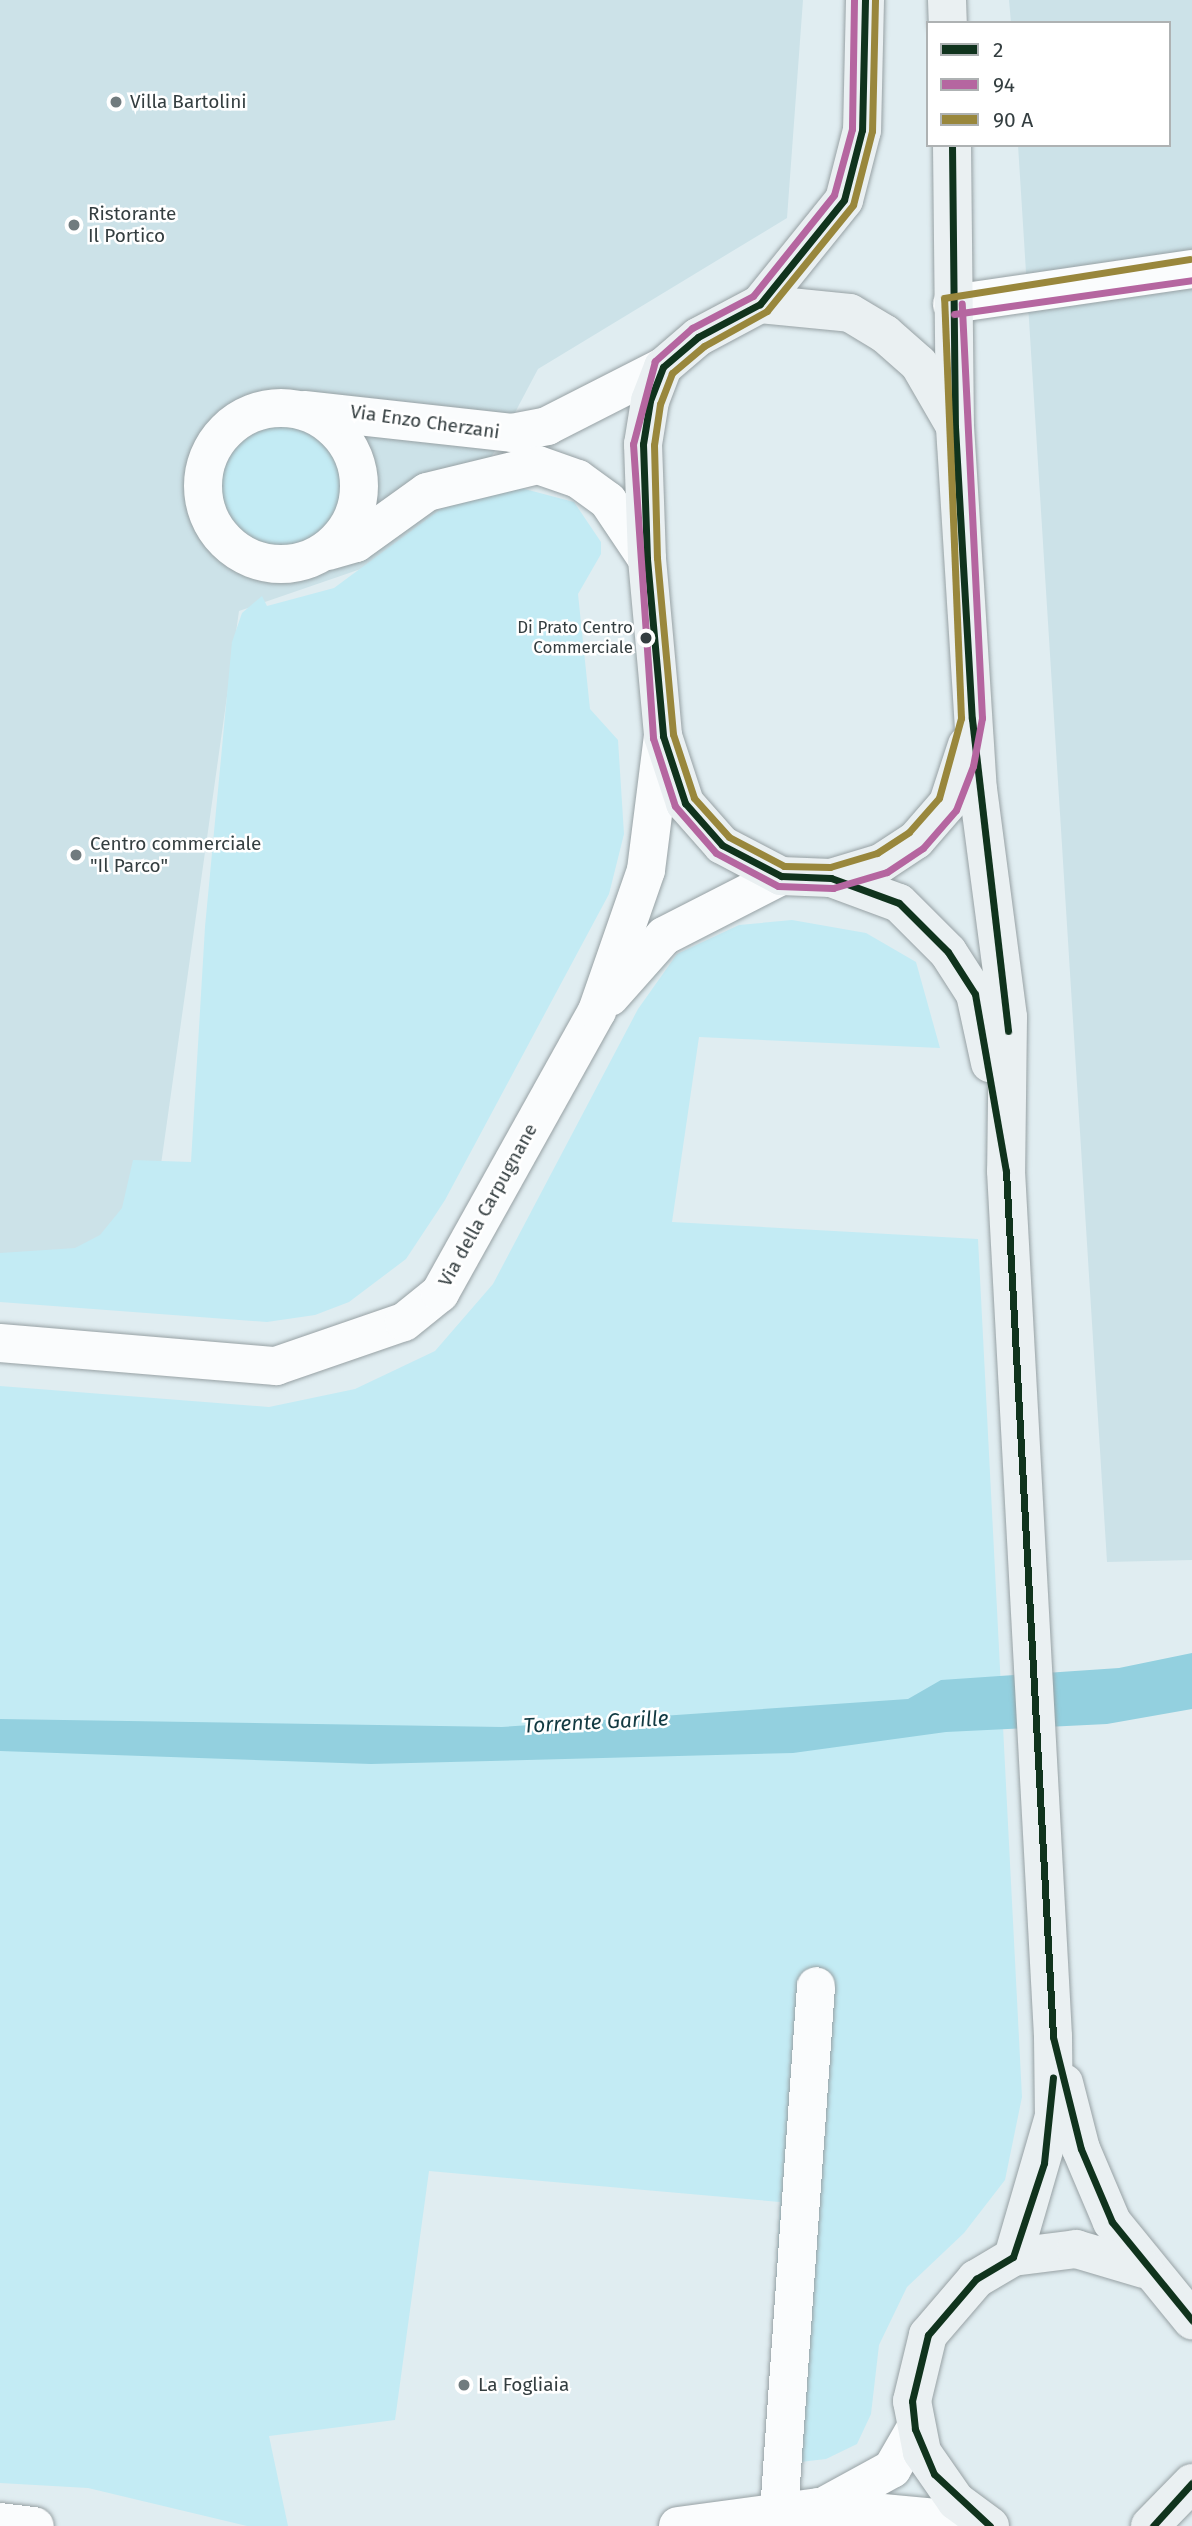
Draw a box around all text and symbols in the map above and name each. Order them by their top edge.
legend [926,21,1171,147]
text: 2 [993,37,1003,63]
text: 94 [993,72,1015,98]
place label: Villa Bartolini [130,91,247,113]
marker: Villa Bartolini [108,94,124,110]
text: 90 A [993,107,1033,133]
place label: Ristorante Il Portico [88,203,176,247]
marker: Ristorante Il Portico [66,217,82,233]
street label: Via Enzo Cherzani [349,400,501,444]
place label: Di Prato Centro Commerciale [517,618,633,658]
marker: Di Prato Centro Commerciale [639,631,653,645]
place label: Centro commerciale "Il Parco" [90,833,261,877]
marker: Centro commerciale "Il Parco" [68,847,84,863]
street label: Via della Carpugnane [434,1120,542,1290]
water label: Torrente Garille [523,1706,669,1738]
place label: La Fogliaia [478,2374,569,2396]
marker: La Fogliaia [456,2377,472,2393]

